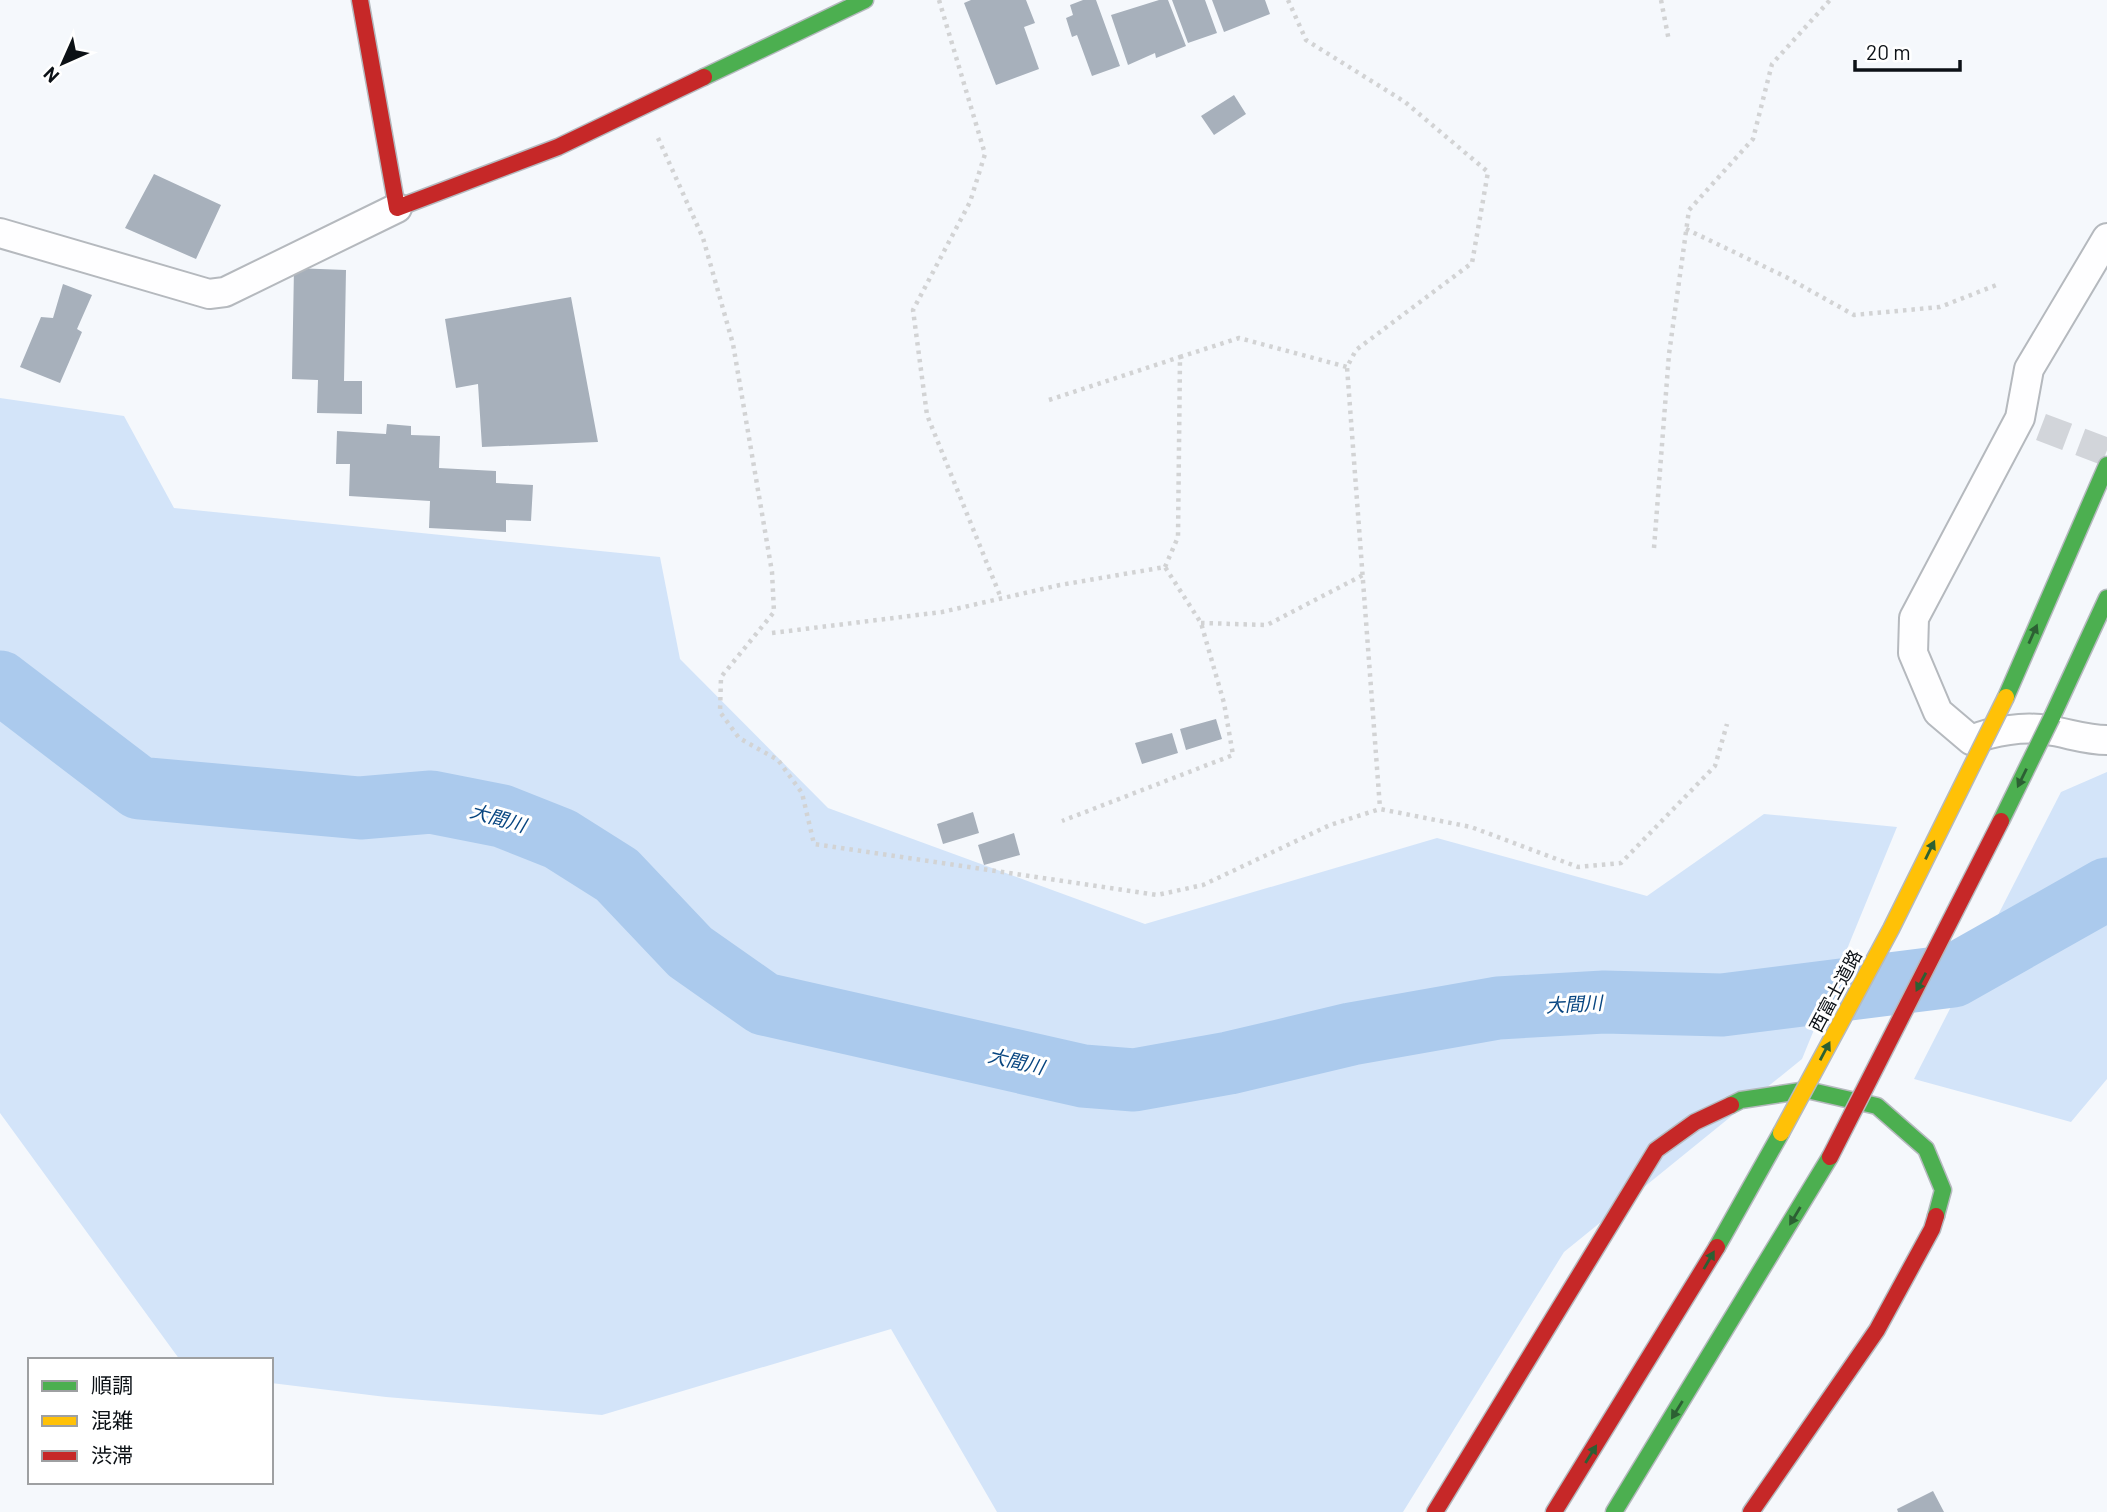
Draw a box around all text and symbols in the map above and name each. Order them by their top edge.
north arrow [28,28,98,98]
scale bar [1855,28,1960,72]
text: 20 m [1866,39,1911,64]
text: N [38,63,63,88]
one-way arrow [2028,624,2039,645]
one-way arrow [2017,768,2028,788]
water label: 大間川 [468,799,531,837]
one-way arrow [1925,840,1936,860]
street label: 西富士道路 [1804,946,1866,1035]
one-way arrow [1916,972,1927,992]
water label: 大間川 [1545,990,1605,1016]
one-way arrow [1819,1042,1831,1061]
water label: 大間川 [986,1043,1048,1079]
one-way arrow [1789,1206,1801,1225]
one-way arrow [1703,1250,1715,1270]
legend [28,1358,273,1484]
text: 順調 [91,1372,133,1397]
one-way arrow [1671,1401,1684,1420]
text: 混雑 [91,1407,133,1432]
text: 渋滞 [91,1442,133,1467]
one-way arrow [1585,1445,1597,1464]

